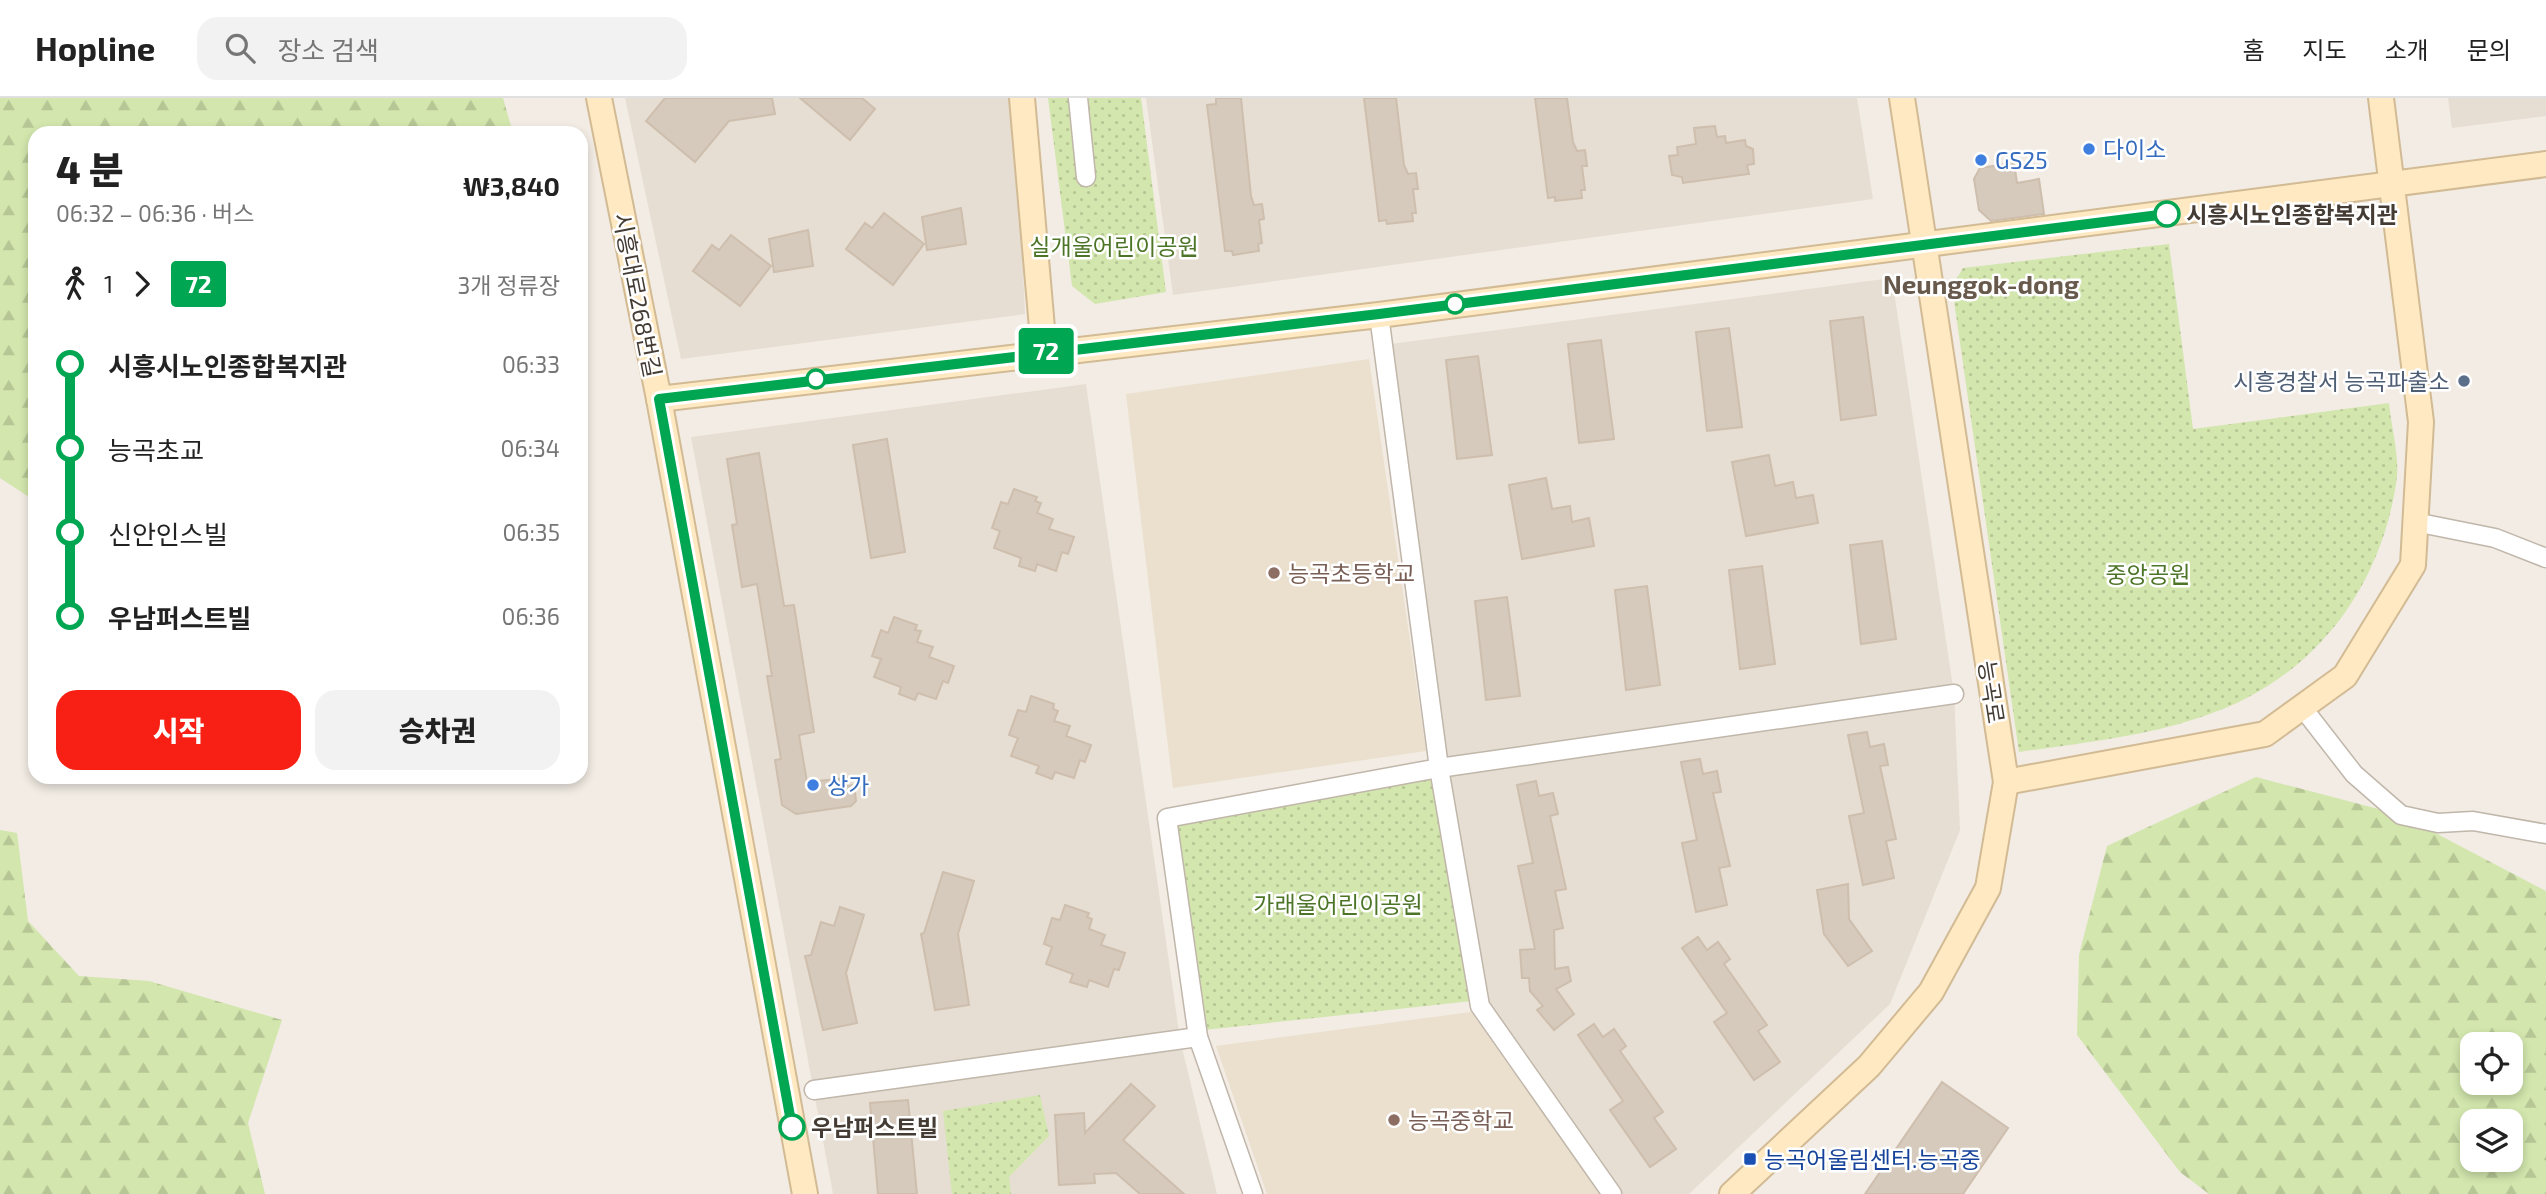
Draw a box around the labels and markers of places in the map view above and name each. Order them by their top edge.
place label: 다이소 [2103,135,2166,163]
marker: 다이소 [2081,141,2097,157]
place label: GS25 [1995,146,2048,174]
marker: GS25 [1973,152,1989,168]
place label: 시흥시노인종합복지관 [2186,200,2398,228]
marker: 시흥시노인종합복지관 [2154,201,2180,227]
unlabelled marker [1445,294,1465,314]
place label: 시흥경찰서 능곡파출소 [2233,367,2450,395]
unlabelled marker [806,369,826,389]
marker: 시흥경찰서 능곡파출소 [2456,373,2472,389]
place label: 능곡초등학교 [1288,559,1415,587]
marker: 능곡초등학교 [1266,565,1282,581]
place label: 상가 [827,771,869,799]
marker: 상가 [805,777,821,793]
place label: 능곡중학교 [1408,1106,1514,1134]
marker: 능곡중학교 [1386,1112,1402,1128]
place label: 우남퍼스트빌 [811,1113,938,1141]
marker: 우남퍼스트빌 [779,1114,805,1140]
place label: 능곡어울림센터.능곡중 [1764,1145,1981,1173]
marker: 능곡어울림센터.능곡중 [1742,1151,1758,1167]

